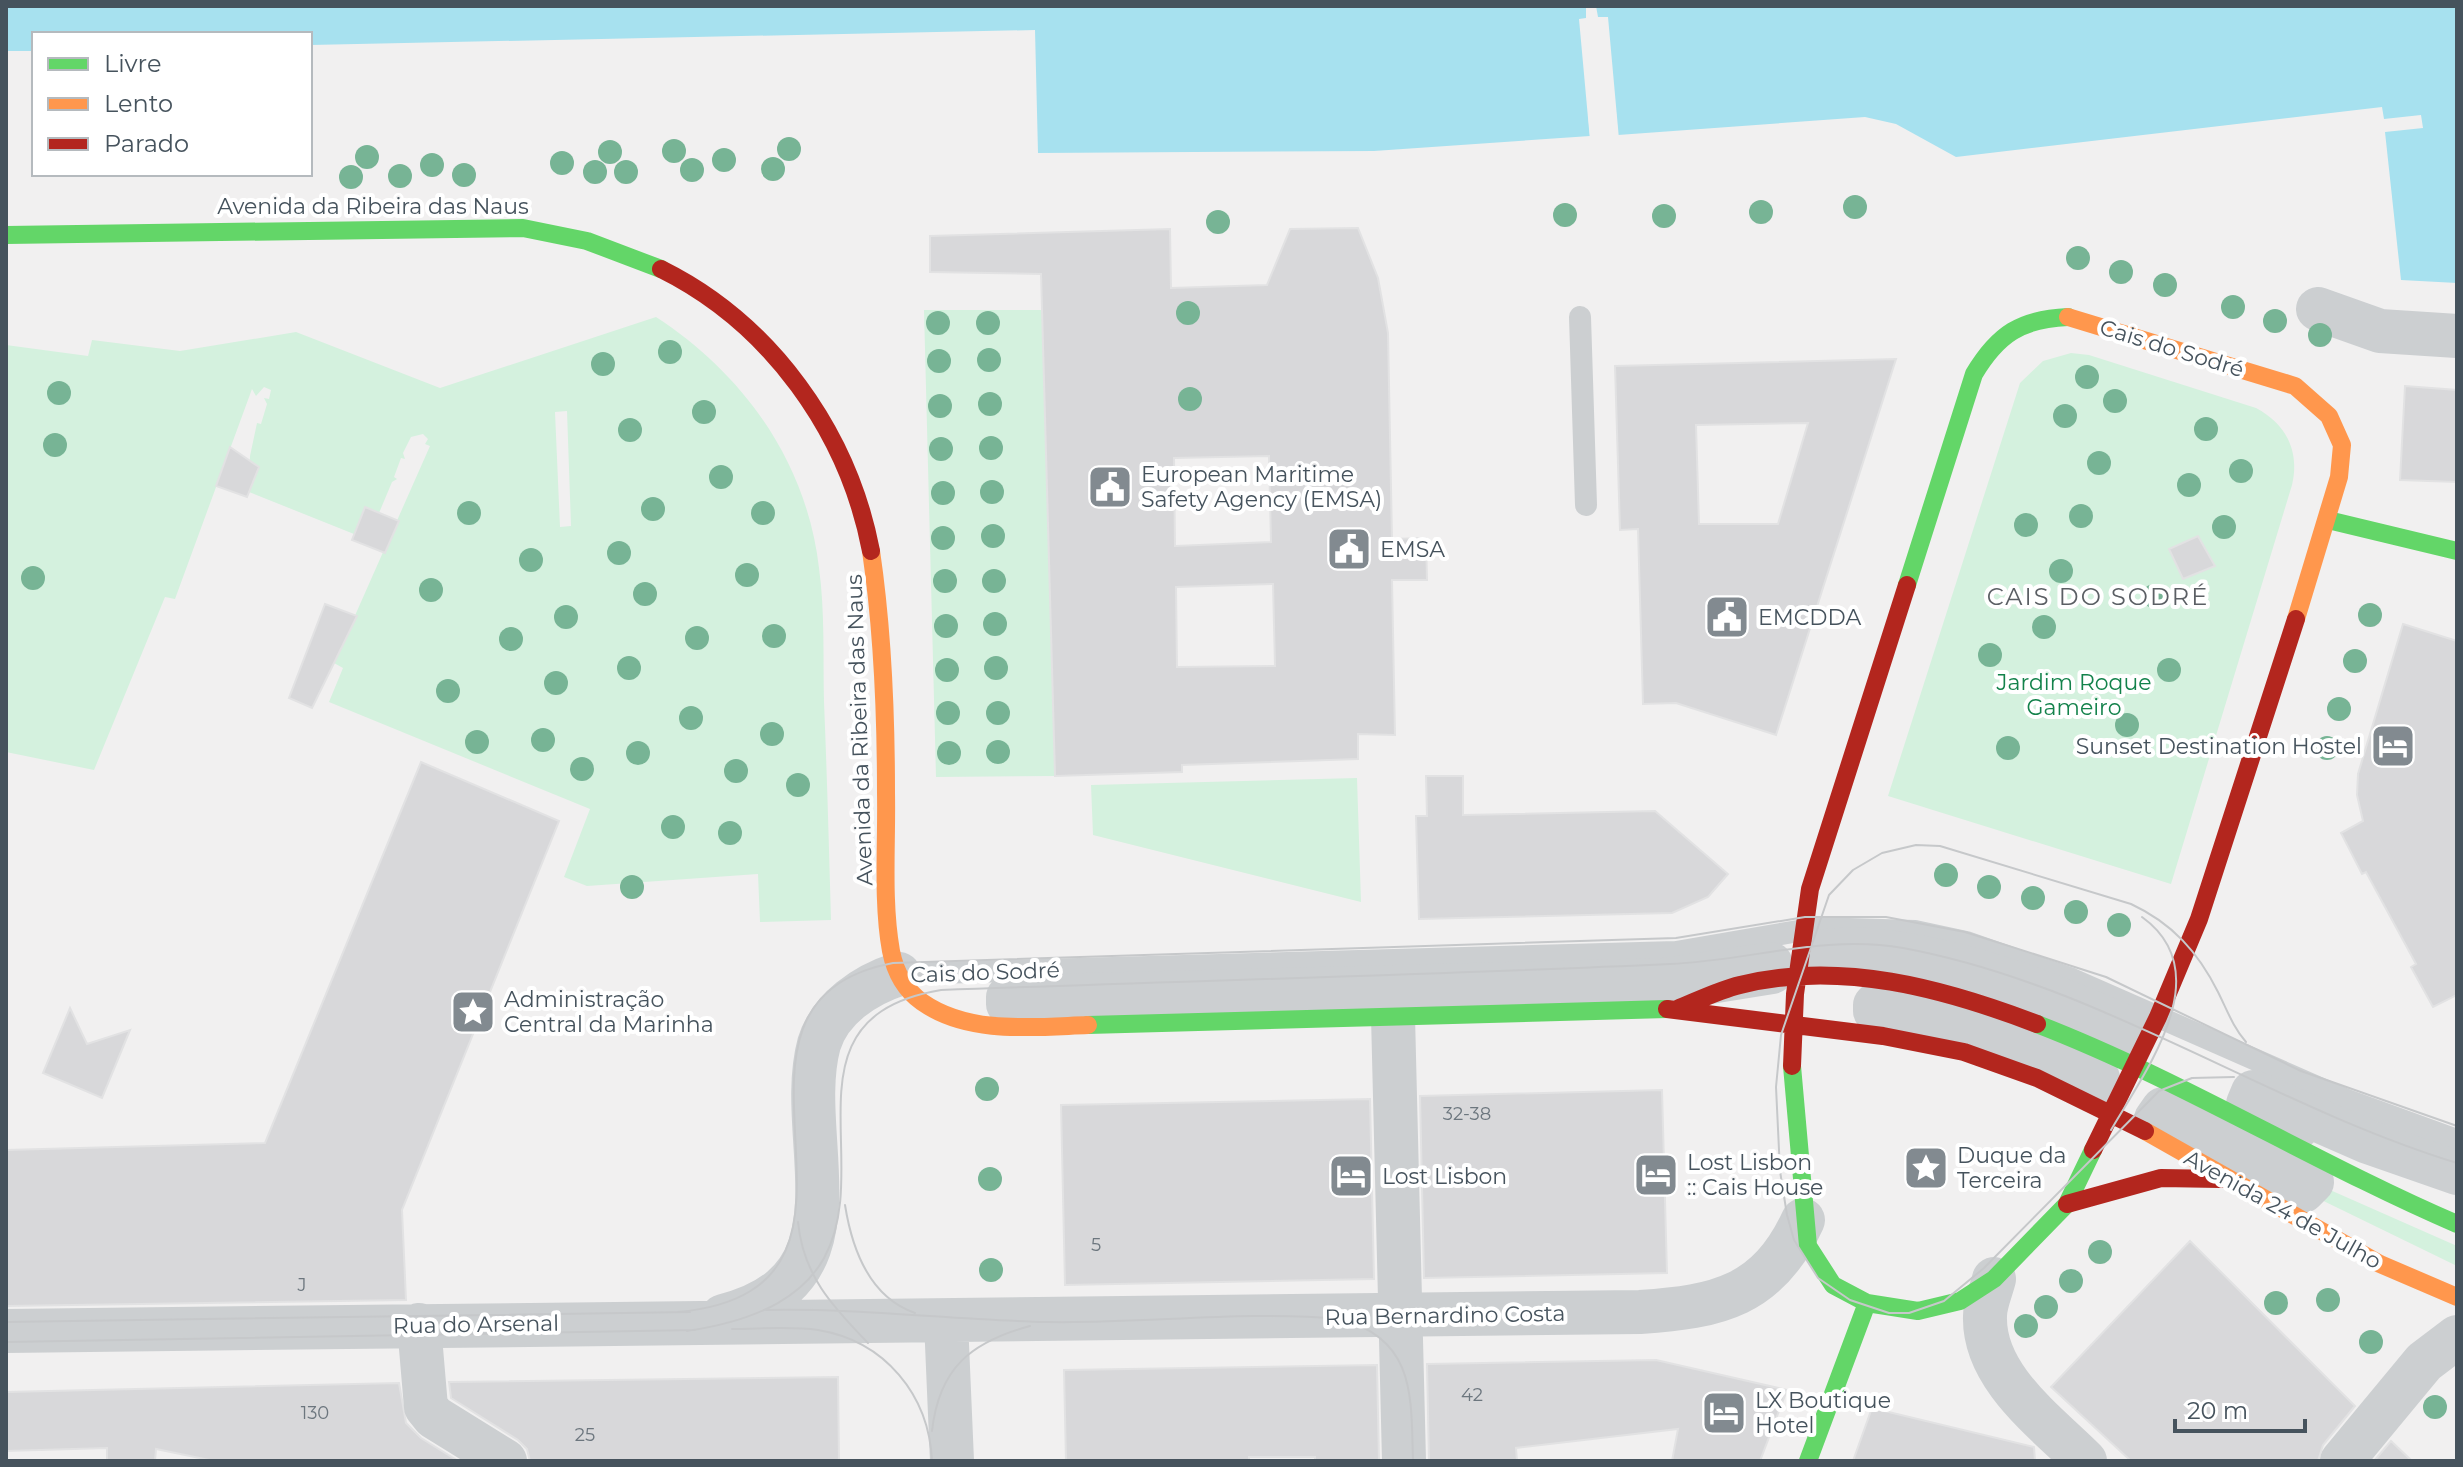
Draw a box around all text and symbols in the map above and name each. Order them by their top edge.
legend [32,32,312,176]
text: Livre [104,49,161,78]
text: Lento [104,89,173,118]
text: Parado [104,129,189,158]
street label: Avenida da Ribeira das Naus [217,193,529,220]
street label: Cais do Sodré [2096,314,2247,383]
place label: European Maritime Safety Agency (EMSA) [1141,461,1382,513]
public building icon: European Maritime Safety Agency (EMSA) [1086,463,1134,511]
public building icon: EMSA [1325,525,1373,573]
place label: EMSA [1380,536,1445,563]
street label: Avenida da Ribeira das Naus [841,574,878,886]
district label: CAIS DO SODRÉ [1987,582,2209,611]
public building icon: EMCDDA [1703,593,1751,641]
place label: EMCDDA [1758,604,1861,631]
park label: Jardim Roque Gameiro [1995,669,2152,721]
hotel icon: Sunset Destination Hostel [2369,722,2417,770]
place label: Sunset Destination Hostel [2076,733,2362,760]
street label: Cais do Sodré [910,956,1060,989]
place label: Administração Central da Marinha [504,986,714,1038]
place icon: Administração Central da Marinha [449,988,497,1036]
house number: 32-38 [1443,1103,1491,1125]
place label: Duque da Terceira [1957,1142,2067,1194]
place icon: Duque da Terceira [1902,1144,1950,1192]
street label: Avenida 24 de Julho [2179,1144,2386,1275]
place label: Lost Lisbon :: Cais House [1687,1149,1823,1201]
hotel icon: Lost Lisbon :: Cais House [1632,1151,1680,1199]
hotel icon: Lost Lisbon [1327,1152,1375,1200]
place label: Lost Lisbon [1382,1163,1507,1190]
house number: 5 [1091,1234,1101,1256]
house number: J [296,1274,307,1296]
street label: Rua Bernardino Costa [1324,1300,1566,1331]
street label: Rua do Arsenal [393,1310,559,1339]
scale bar [2175,1383,2305,1433]
house number: 42 [1461,1384,1483,1406]
place label: LX Boutique Hotel [1755,1387,1891,1439]
hotel icon: LX Boutique Hotel [1700,1389,1748,1437]
text: 20 m [2187,1396,2248,1425]
house number: 130 [301,1402,329,1424]
house number: 25 [575,1424,595,1446]

